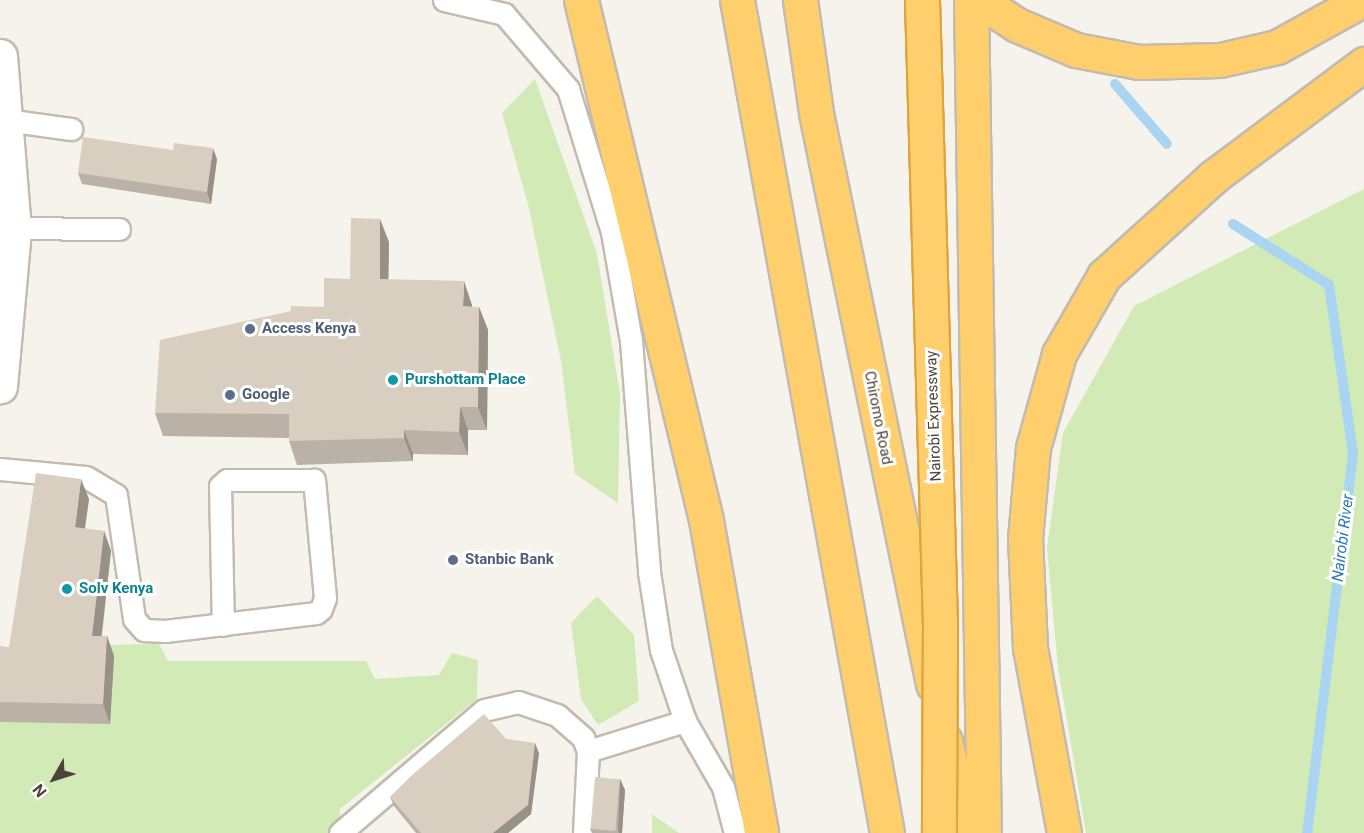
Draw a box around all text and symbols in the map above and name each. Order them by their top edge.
place label: Access Kenya [262,320,356,338]
marker: Access Kenya [243,322,257,336]
street label: Nairobi Expressway [923,350,945,482]
street label: Chiromo Road [860,370,896,466]
place label: Purshottam Place [405,371,526,389]
marker: Purshottam Place [386,373,400,387]
place label: Google [242,386,290,404]
marker: Google [223,388,237,402]
water label: Nairobi River [1328,493,1358,583]
place label: Stanbic Bank [465,551,554,569]
marker: Stanbic Bank [446,553,460,567]
place label: Solv Kenya [79,580,153,598]
marker: Solv Kenya [60,582,74,596]
north arrow [24,749,84,809]
text: N [29,780,51,801]

